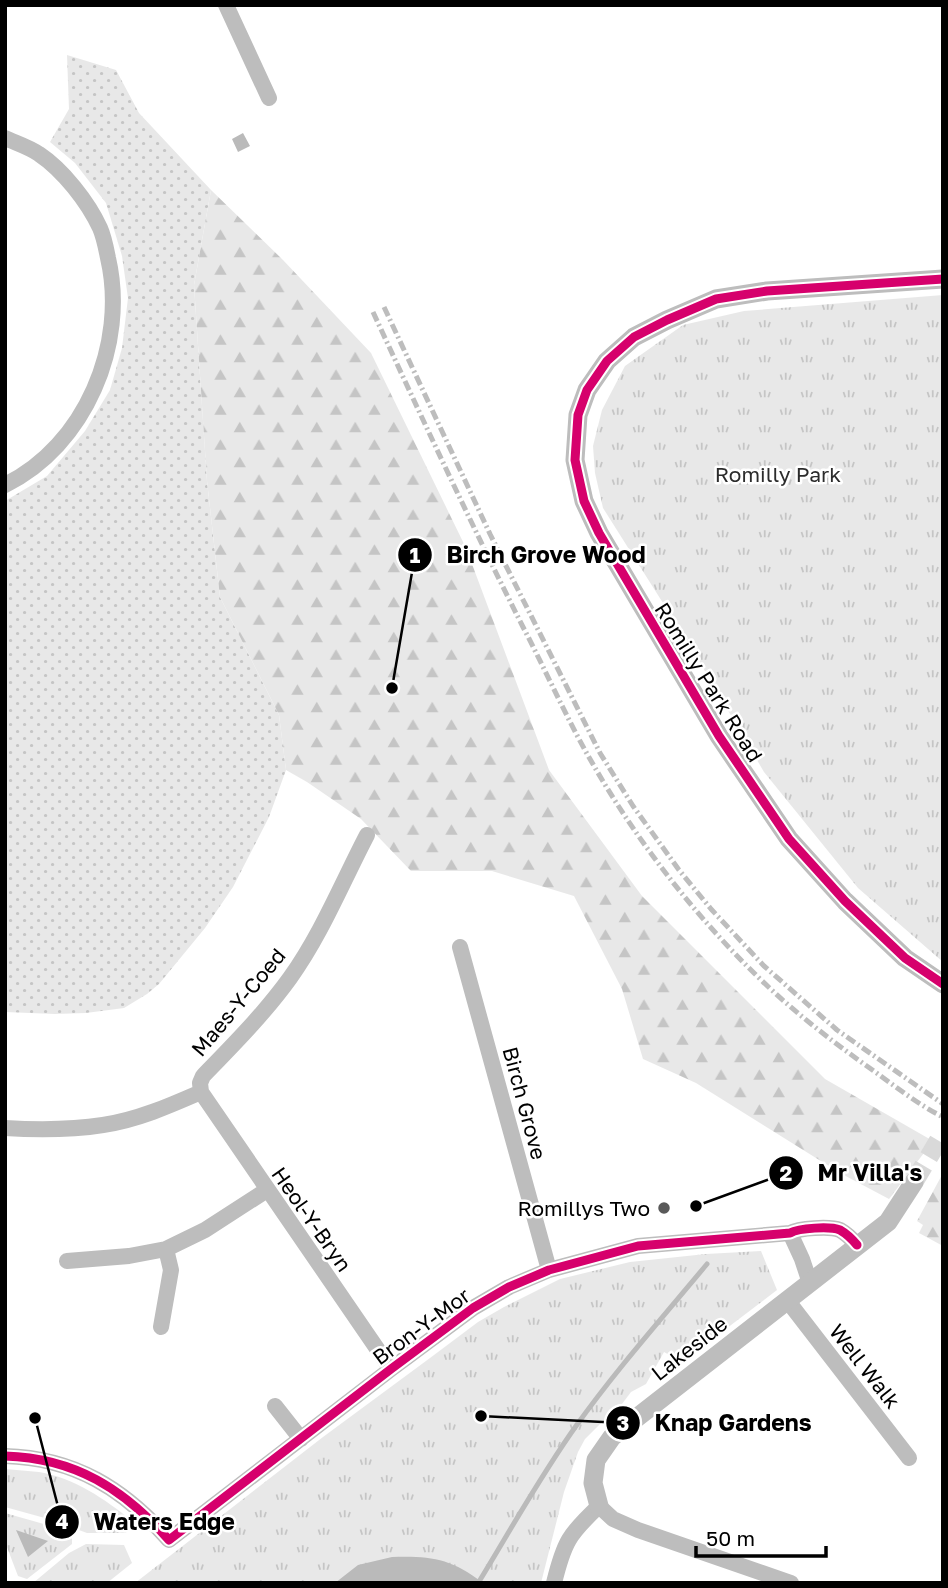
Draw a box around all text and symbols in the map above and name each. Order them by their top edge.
park label: Romilly Park [715,461,841,487]
callout: Birch Grove Wood [398,533,660,577]
text: Birch Grove Wood [446,540,646,568]
text: 1 [410,542,421,568]
street label: Romilly Park Road [649,597,769,767]
street label: Maes-Y-Coed [185,943,291,1061]
street label: Birch Grove [497,1044,553,1162]
callout: Mr Villa's [769,1151,936,1195]
text: Mr Villa's [818,1158,922,1186]
text: 2 [780,1160,793,1186]
street label: Heol-Y-Bryn [266,1162,358,1276]
place label: Romillys Two [517,1195,650,1221]
marker: Romillys Two [656,1200,672,1216]
street label: Bron-Y-Mor [367,1282,475,1370]
street label: Lakeside [646,1310,732,1386]
street label: Well Walk [824,1319,906,1413]
callout: Knap Gardens [605,1401,826,1445]
text: Knap Gardens [654,1408,812,1436]
text: 3 [617,1410,629,1436]
callout: Waters Edge [44,1500,249,1544]
text: Waters Edge [93,1507,235,1535]
text: 4 [55,1508,69,1534]
scale bar [696,1514,825,1558]
text: 50 m [706,1525,755,1551]

